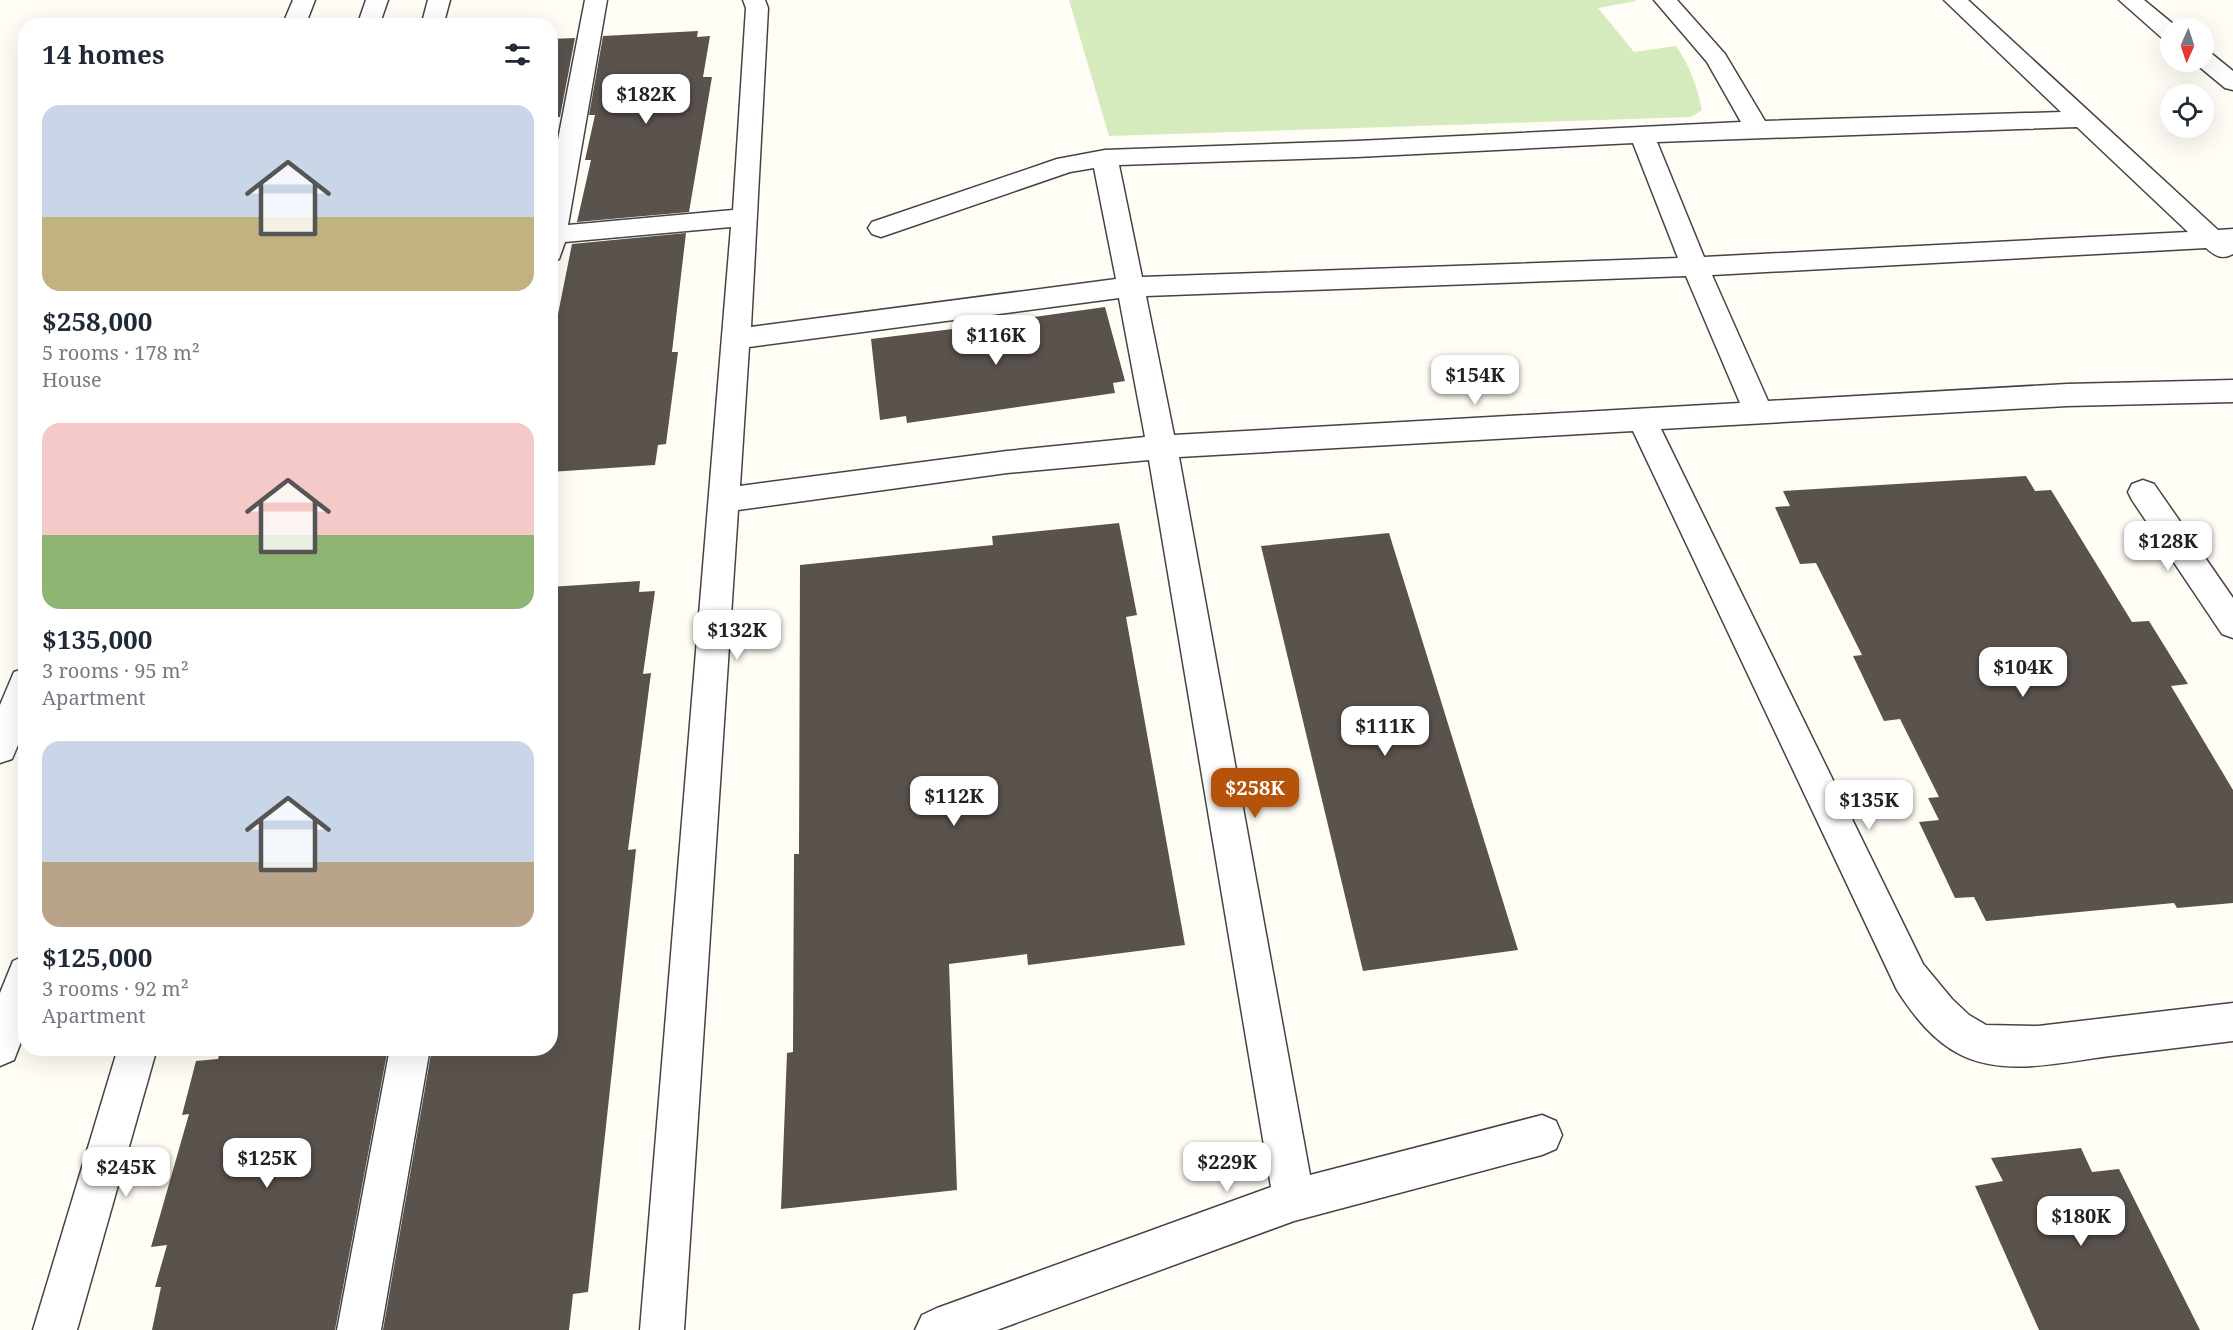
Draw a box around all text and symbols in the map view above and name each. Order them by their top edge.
north arrow [2160,18,2214,72]
map controls [2160,18,2214,138]
text: 14 homes [42,36,164,72]
icon: filters [501,38,534,71]
pin: $182K [604,74,688,125]
text: $182K [616,80,676,107]
button: locate [2160,84,2214,138]
icon: home [234,144,342,252]
text: $258,000 [42,303,152,339]
pin: $116K [954,315,1038,366]
text: $116K [966,321,1026,348]
text: 5 rooms · 178 m² [42,339,200,366]
pin: $154K [1433,355,1517,406]
text: $154K [1445,361,1505,388]
text: House [42,366,102,393]
icon: home [234,462,342,570]
pin: $128K [2126,521,2210,572]
text: $128K [2138,527,2198,554]
pin: $132K [695,610,779,661]
text: $132K [707,616,767,643]
text: $135,000 [42,621,152,657]
pin: $104K [1981,647,2065,698]
text: $104K [1993,653,2053,680]
text: 3 rooms · 95 m² [42,657,189,684]
text: Apartment [42,684,146,711]
pin: $111K [1343,706,1427,757]
text: $111K [1355,712,1415,739]
pin: $258K [1213,768,1297,819]
text: $258K [1225,774,1285,801]
pin: $112K [912,776,996,827]
icon: home [234,780,342,888]
pin: $135K [1827,780,1911,831]
text: $112K [924,782,984,809]
text: $135K [1839,786,1899,813]
text: $125,000 [42,939,152,975]
text: 3 rooms · 92 m² [42,975,189,1002]
text: Apartment [42,1002,146,1029]
pin: $125K [225,1138,309,1189]
pin: $229K [1185,1142,1269,1193]
text: $125K [237,1144,297,1171]
pin: $245K [84,1147,168,1198]
text: $229K [1197,1148,1257,1175]
text: $245K [96,1153,156,1180]
pin: $180K [2039,1196,2123,1247]
text: $180K [2051,1202,2111,1229]

